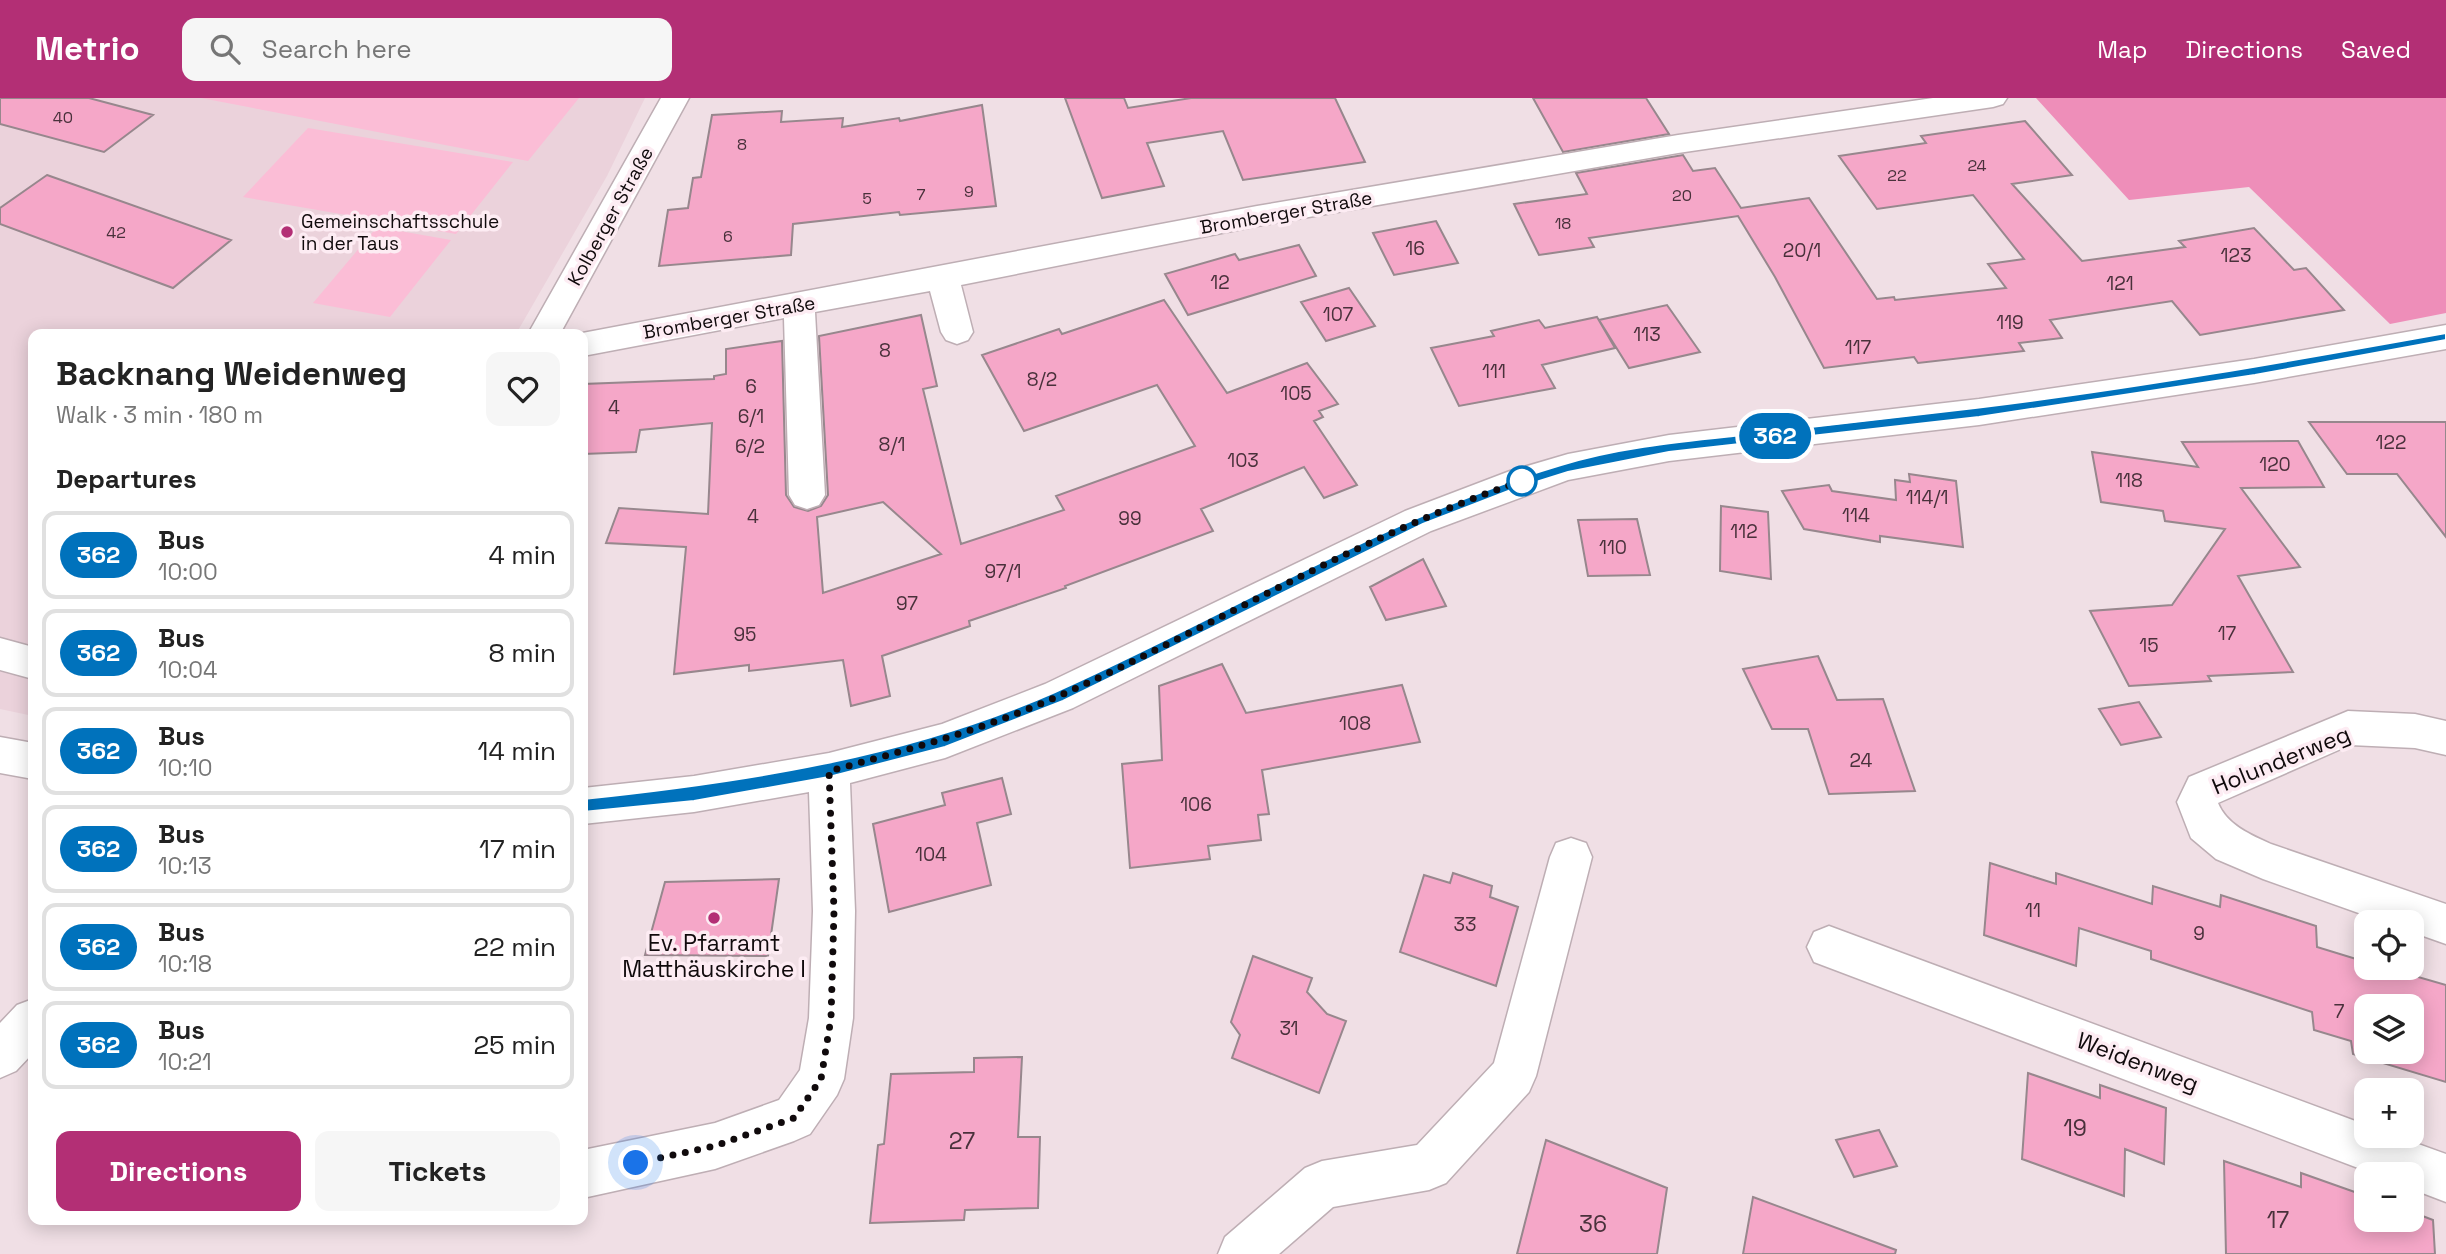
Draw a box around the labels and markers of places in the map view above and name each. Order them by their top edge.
place label: Gemeinschaftsschule in der Taus [301,209,499,256]
marker: Gemeinschaftsschule in der Taus [279,224,295,240]
unlabelled marker [1507,466,1537,496]
marker: Ev. Pfarramt Matthäuskirche I [706,910,722,926]
place label: Ev. Pfarramt Matthäuskirche I [622,928,806,984]

